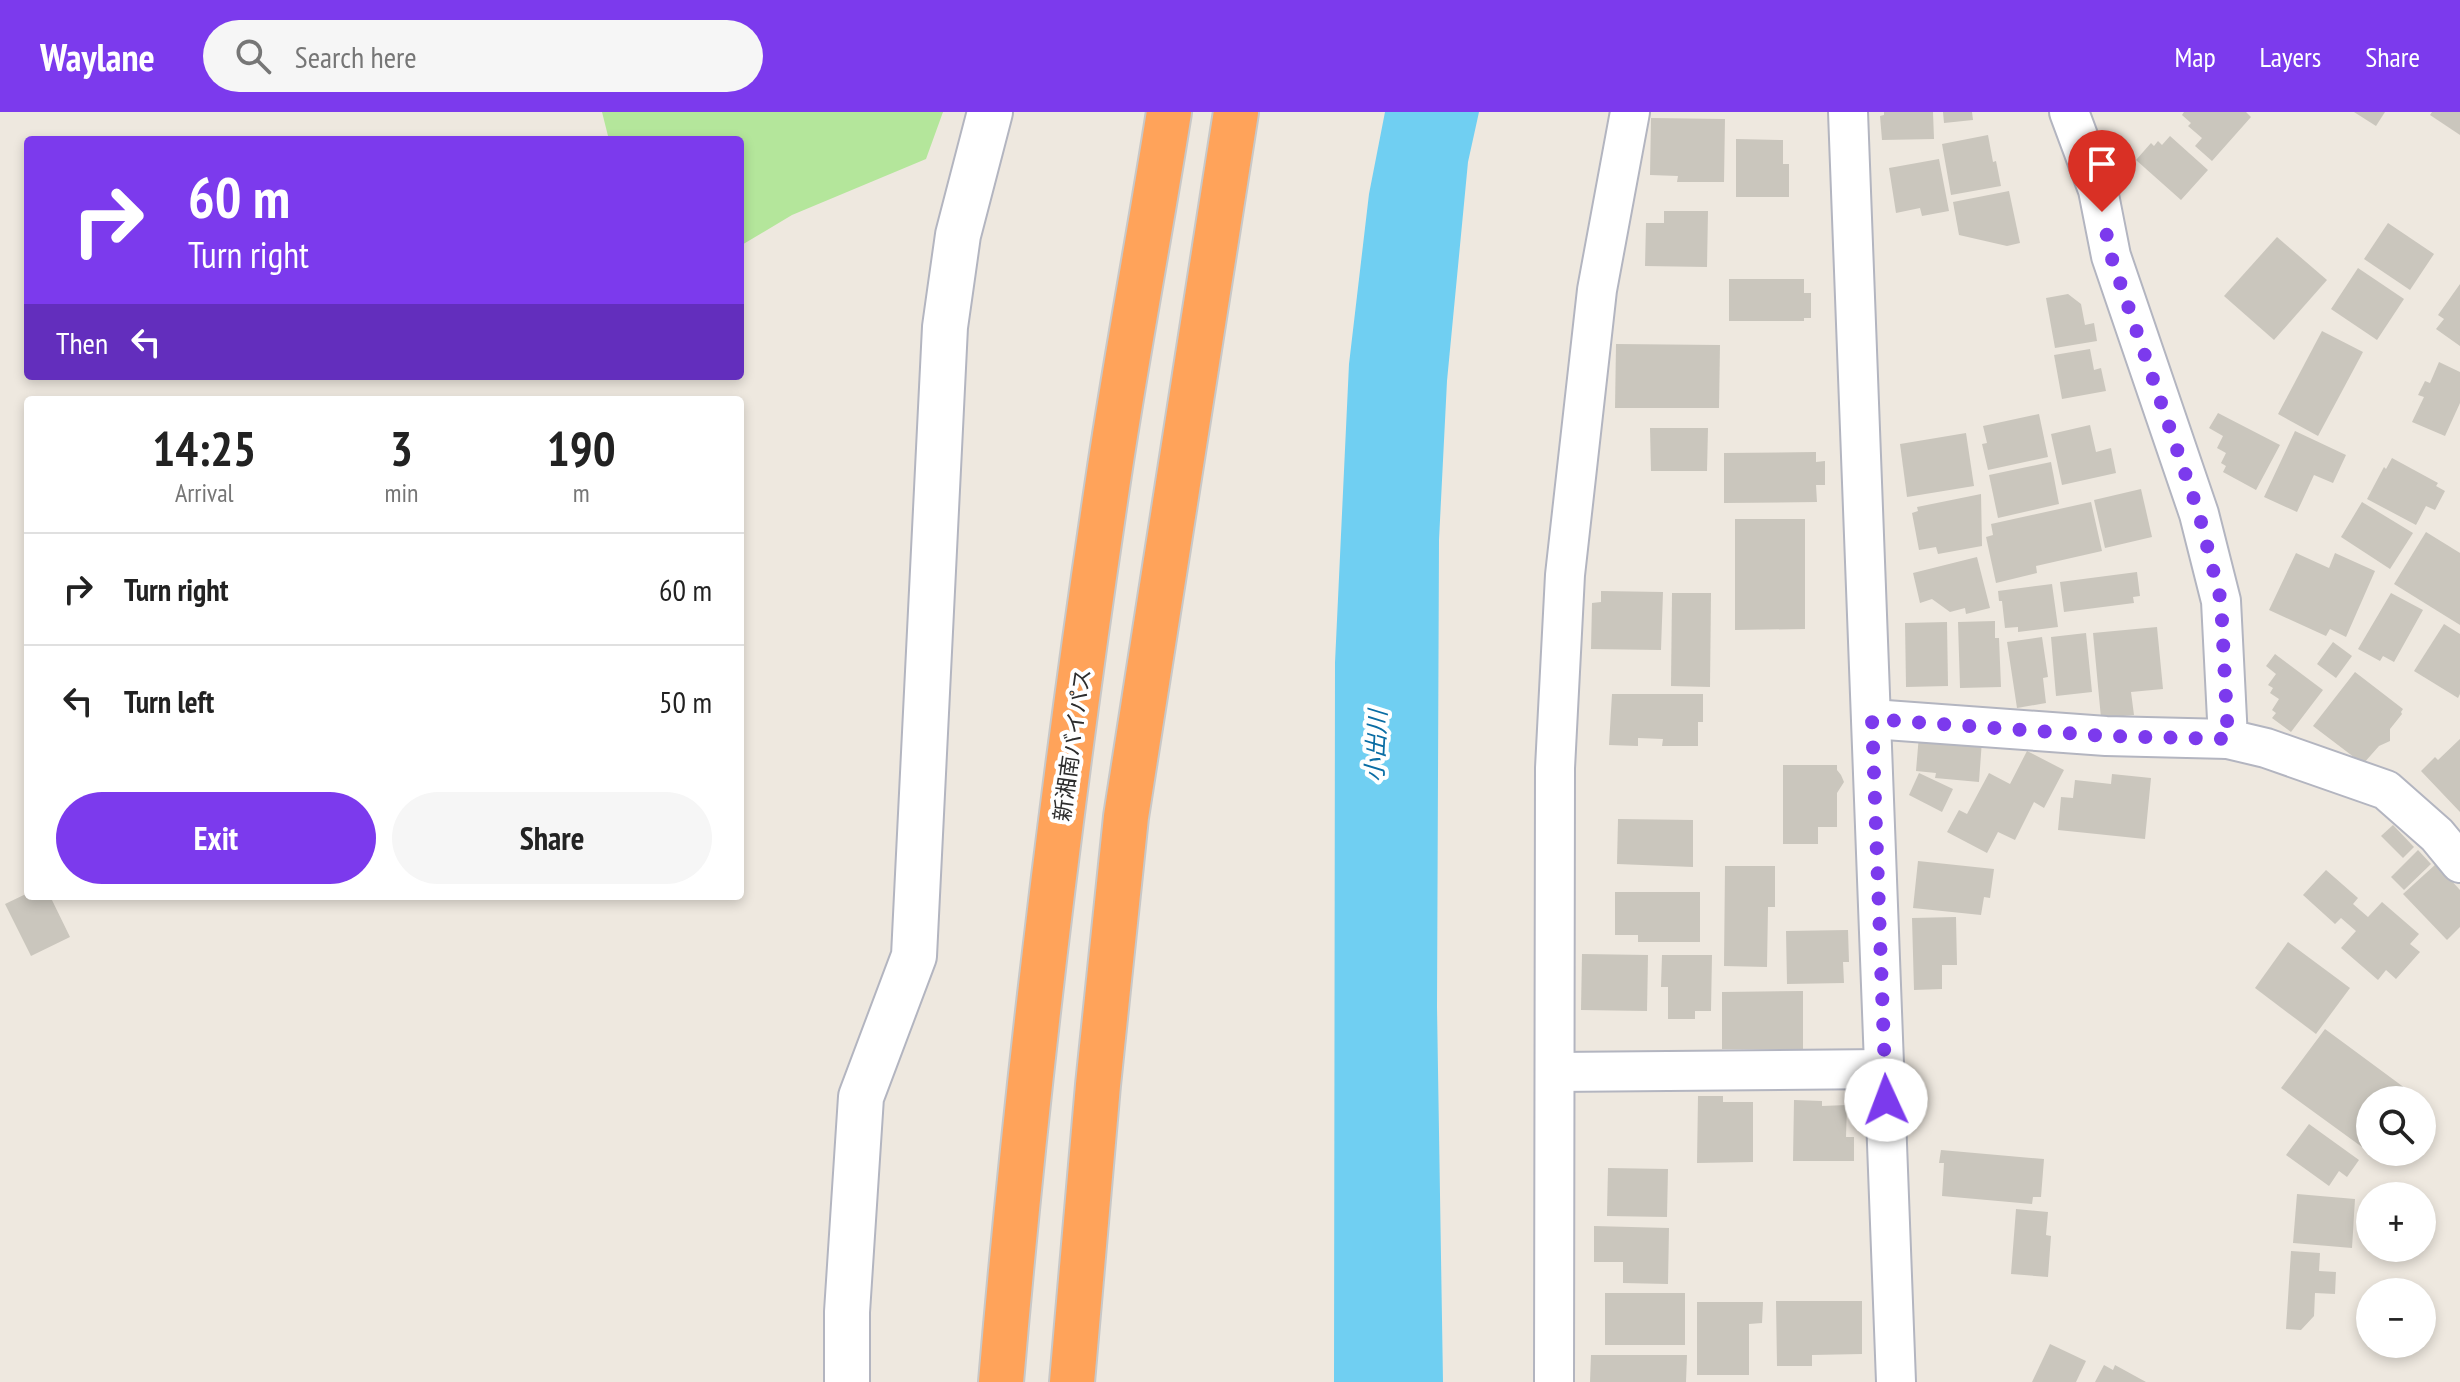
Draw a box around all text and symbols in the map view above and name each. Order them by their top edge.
search box [203,20,763,92]
text: Waylane [40,32,155,81]
icon: search [231,34,275,78]
text: Search here [295,37,417,76]
text: Map [2174,38,2216,75]
text: Layers [2260,38,2321,75]
text: Share [2365,38,2420,75]
pin [2068,130,2136,212]
icon: arrive [2080,142,2124,186]
text: 60 m [188,161,290,233]
icon: right [56,168,160,272]
text: Turn right [188,231,309,278]
icon: left [124,320,168,364]
text: Then [56,323,108,362]
text: 14:25 [152,417,256,479]
text: 3 [390,417,413,479]
text: 190 [547,417,616,479]
text: Arrival [175,476,234,509]
text: min [384,476,418,509]
text: m [573,476,590,509]
icon: right [56,567,100,611]
text: Turn right [124,570,228,609]
text: 60 m [659,570,712,609]
street label: 新湘南バイパス [1047,667,1097,823]
icon: left [56,679,100,723]
text: Turn left [124,682,214,721]
text: 50 m [659,682,712,721]
water label: 小出川 [1359,706,1394,783]
button: Exit [56,792,376,884]
button: Share [392,792,712,884]
position arrow [1844,1058,1928,1142]
map controls [2356,1086,2436,1358]
button: search [2356,1086,2436,1166]
button: + [2356,1182,2436,1262]
button: − [2356,1278,2436,1358]

